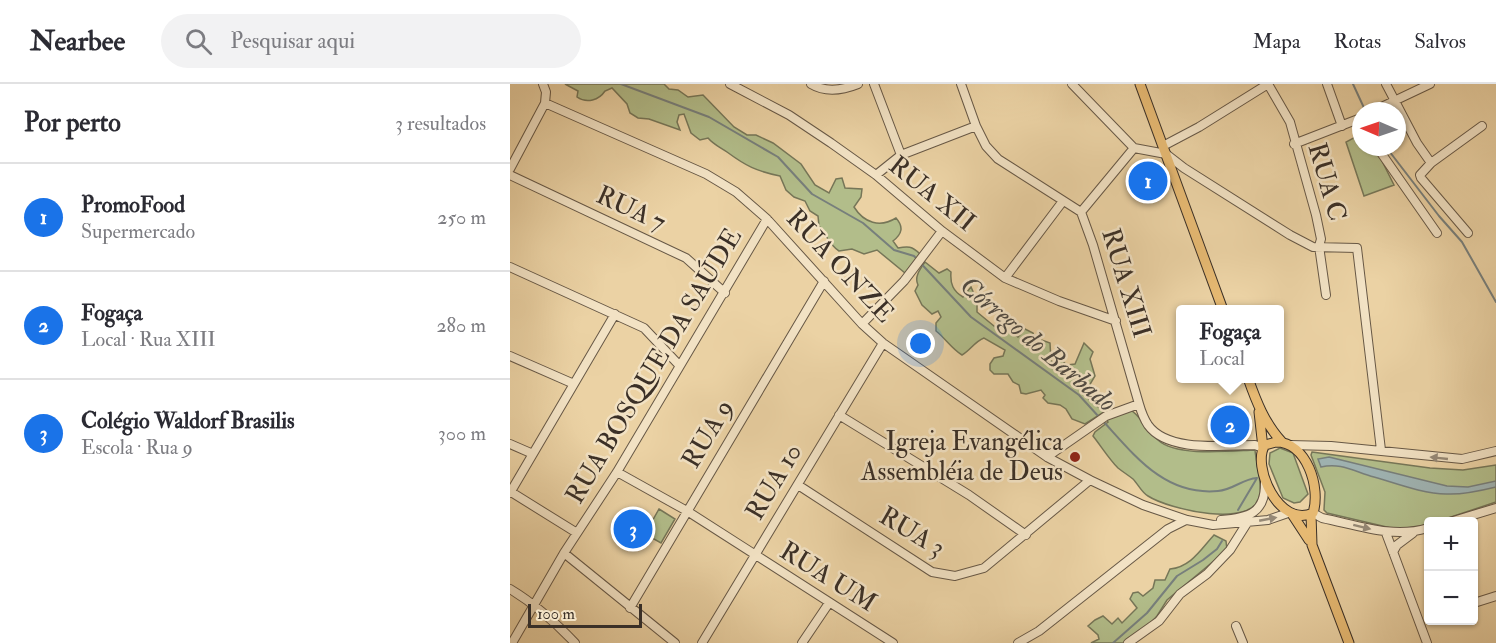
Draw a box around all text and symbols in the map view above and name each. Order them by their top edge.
search box [161,14,581,68]
text: Nearbee [30,24,125,59]
icon: search [182,25,215,58]
text: Pesquisar aqui [230,27,355,55]
text: Mapa [1253,28,1301,55]
text: Rotas [1334,28,1381,55]
text: Salvos [1414,28,1466,55]
north arrow [1352,102,1406,156]
text: Por perto [24,107,121,139]
text: 3 resultados [395,111,486,136]
street label: RUA C [1301,139,1353,225]
street label: RUA XII [882,149,982,239]
pin: 1 [1128,158,1168,204]
street label: RUA 7 [591,179,671,239]
text: PromoFood [81,191,185,219]
street label: RUA ONZE [779,203,901,329]
text: 1 [40,205,47,230]
text: 250 m [437,205,486,230]
text: Supermercado [81,219,195,244]
street label: RUA BOSQUE DA SAÚDE [557,221,749,510]
street label: RUA XIII [1094,224,1158,342]
water label: Córrego do Barbado [953,269,1123,419]
text: Fogaça [81,299,143,327]
popup [1176,305,1284,383]
text: 2 [38,313,49,338]
text: 280 m [436,313,486,338]
text: Fogaça [1199,318,1261,346]
text: Local · Rua XIII [81,327,216,352]
your location [906,329,935,358]
text: Local [1199,346,1245,371]
street label: RUA 9 [675,394,741,474]
pin: 2 [1210,402,1250,448]
text: Colégio Waldorf Brasilis [81,407,295,435]
text: 3 [40,421,47,446]
text: 300 m [438,421,486,446]
place label: Igreja Evangélica Assembléia de Deus [860,426,1063,488]
text: Escola · Rua 9 [81,435,193,460]
street label: RUA 10 [739,438,809,526]
marker: Igreja Evangélica Assembléia de Deus [1068,450,1082,464]
one-way arrow [1429,453,1448,462]
street label: RUA 3 [873,500,951,564]
pin: 3 [614,506,652,552]
one-way arrow [1258,514,1277,523]
map controls [1424,517,1478,625]
button: + [1424,517,1478,571]
one-way arrow [1353,522,1372,532]
street label: RUA UM [774,535,882,619]
button: − [1424,571,1478,625]
scale bar [528,601,642,628]
text: 100 m [537,604,575,624]

